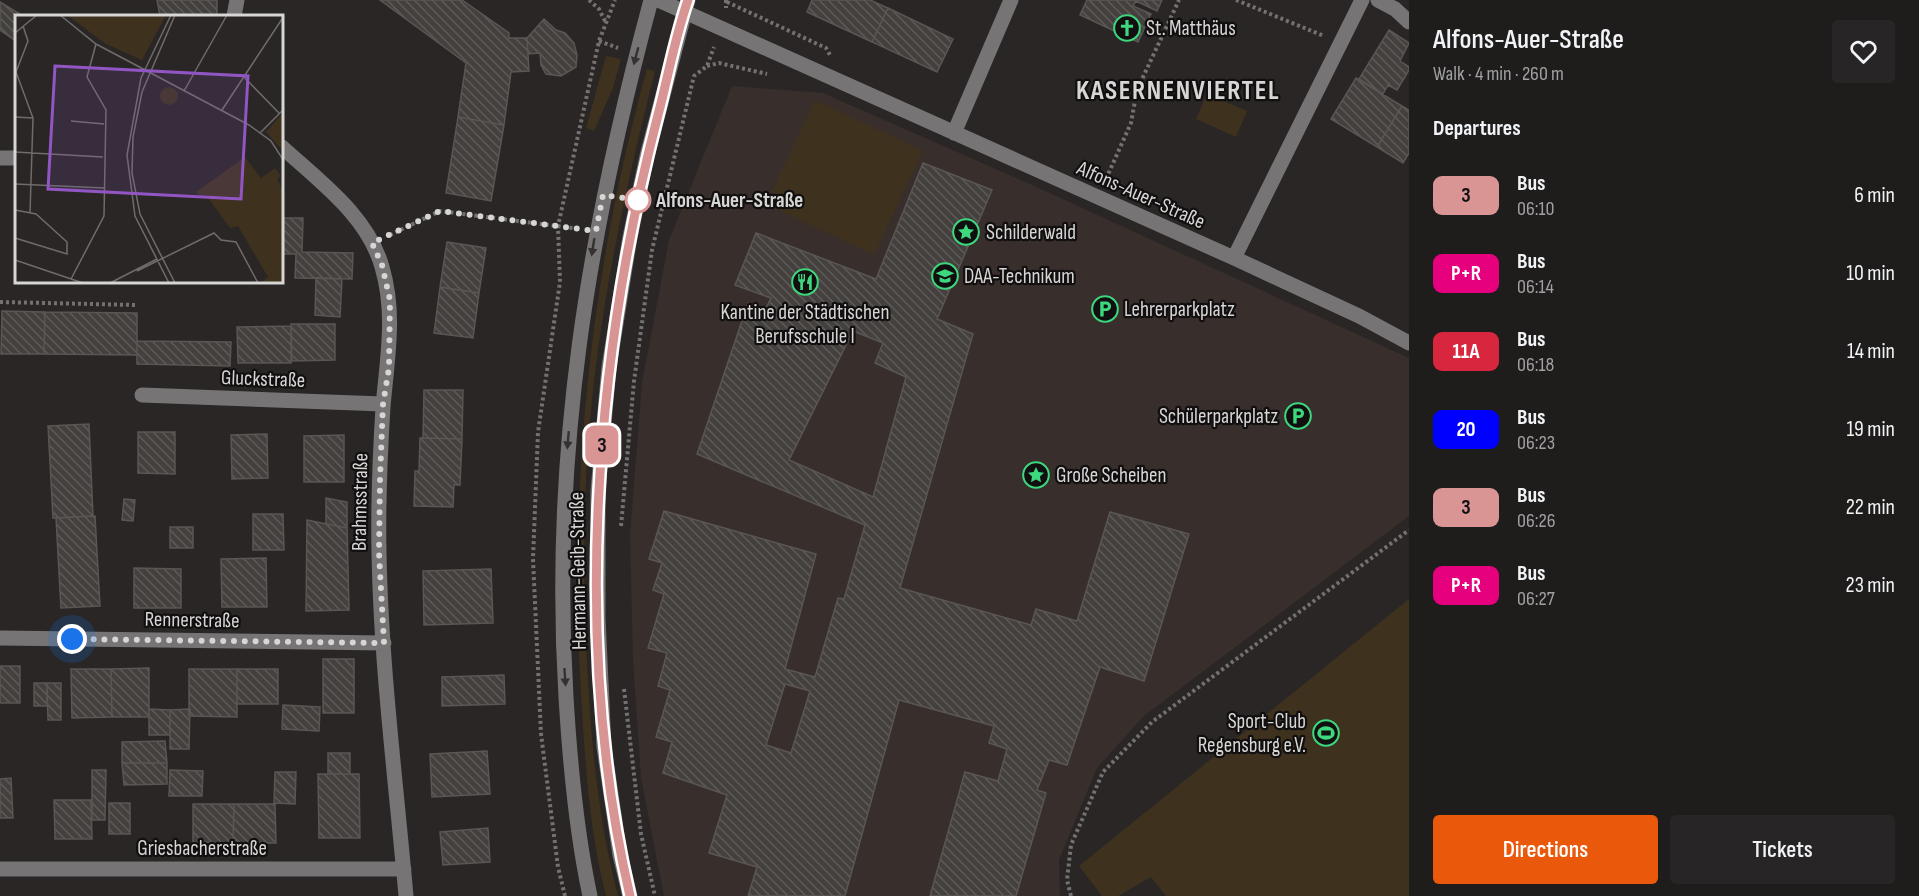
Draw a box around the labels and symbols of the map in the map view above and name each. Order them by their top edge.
church icon: St. Matthäus [1112,13,1142,43]
inset map [15,15,284,284]
place label: St. Matthäus [1146,16,1236,41]
one-way arrow [631,48,640,66]
district label: KASERNENVIERTEL [1076,75,1280,107]
street label: Alfons-Auer-Straße [1072,155,1209,234]
marker: Alfons-Auer-Straße [625,187,651,213]
place label: Alfons-Auer-Straße [655,188,803,213]
place icon: Schilderwald [951,217,981,247]
place label: Schilderwald [986,220,1076,245]
one-way arrow [589,237,598,256]
school or university icon: DAA-Technikum [930,261,960,291]
place label: DAA-Technikum [964,264,1075,289]
restaurant icon: Kantine der Städtischen Berufsschule I [790,267,820,297]
parking icon: Lehrerparkplatz [1090,294,1120,324]
place label: Lehrerparkplatz [1124,297,1235,322]
place label: Kantine der Städtischen Berufsschule I [720,300,890,349]
street label: Gluckstraße [220,365,306,393]
parking icon: Schülerparkplatz [1283,401,1313,431]
place label: Schülerparkplatz [1159,404,1278,429]
line badge: 3 [582,426,622,464]
one-way arrow [563,430,573,449]
street label: Brahmsstraße [347,453,373,551]
place icon: Große Scheiben [1021,460,1051,490]
place label: Große Scheiben [1056,463,1166,488]
street label: Hermann-Geib-Straße [564,492,592,650]
street label: Rennerstraße [144,607,240,633]
your location [57,624,87,654]
one-way arrow [560,667,569,686]
place label: Sport-Club Regensburg e.V. [1198,709,1306,758]
sports icon: Sport-Club Regensburg e.V. [1311,718,1341,748]
street label: Griesbacherstraße [137,836,267,861]

